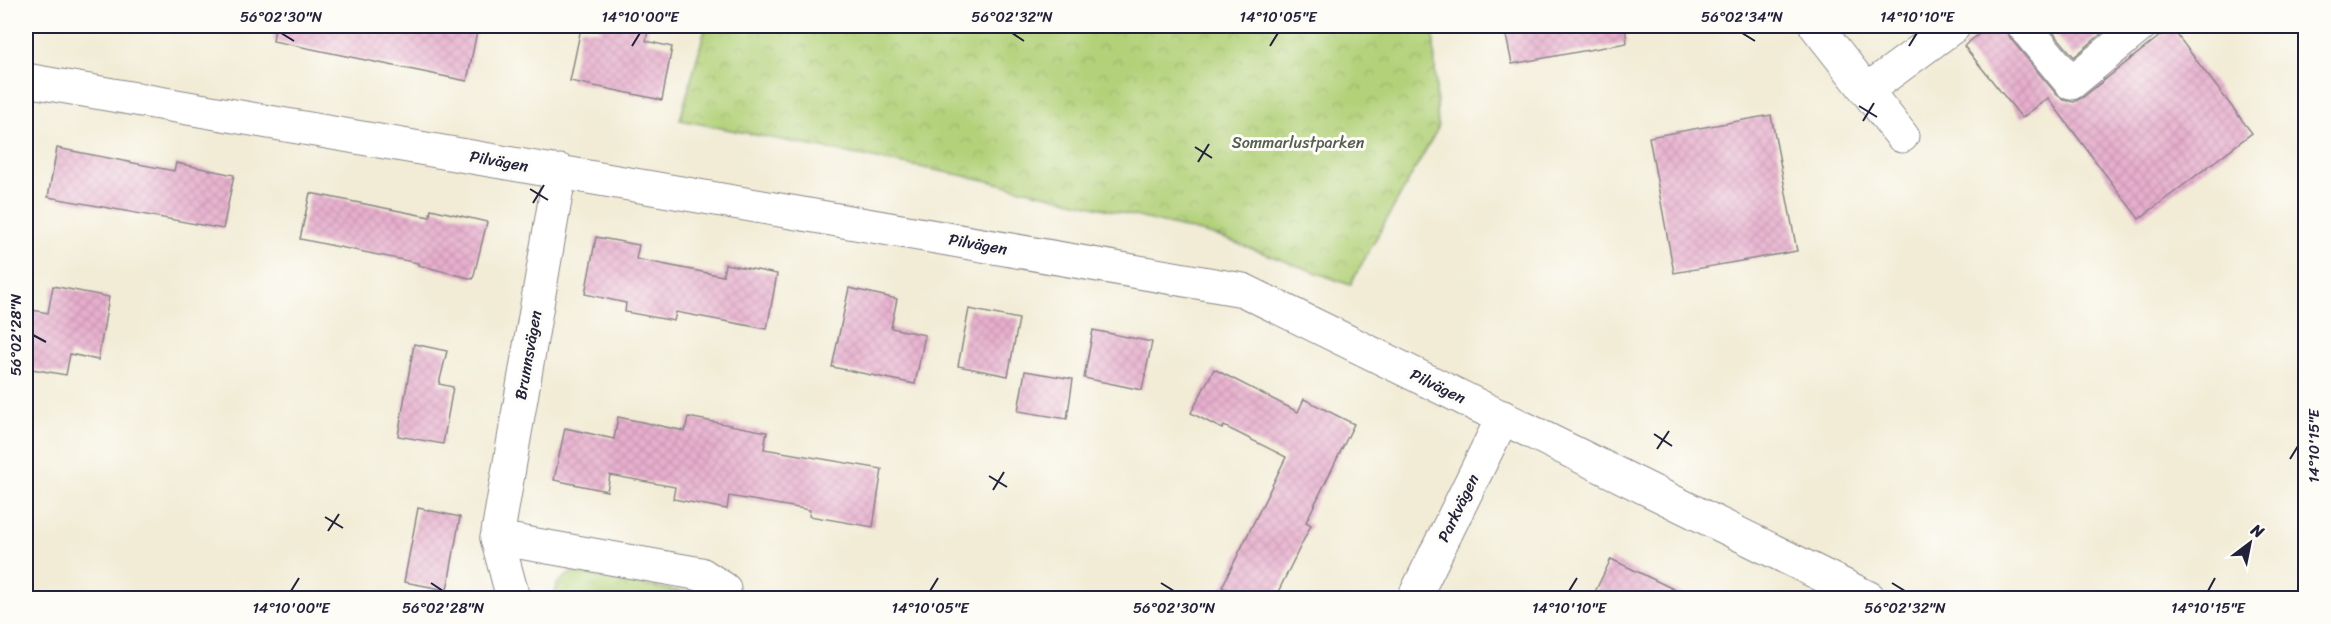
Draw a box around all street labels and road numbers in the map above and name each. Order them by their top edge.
street label: Pilvägen [467,142,531,180]
street label: Pilvägen [946,225,1010,263]
street label: Brunnsvägen [506,308,550,402]
street label: Pilvägen [1405,360,1471,412]
street label: Parkvägen [1429,468,1487,547]

